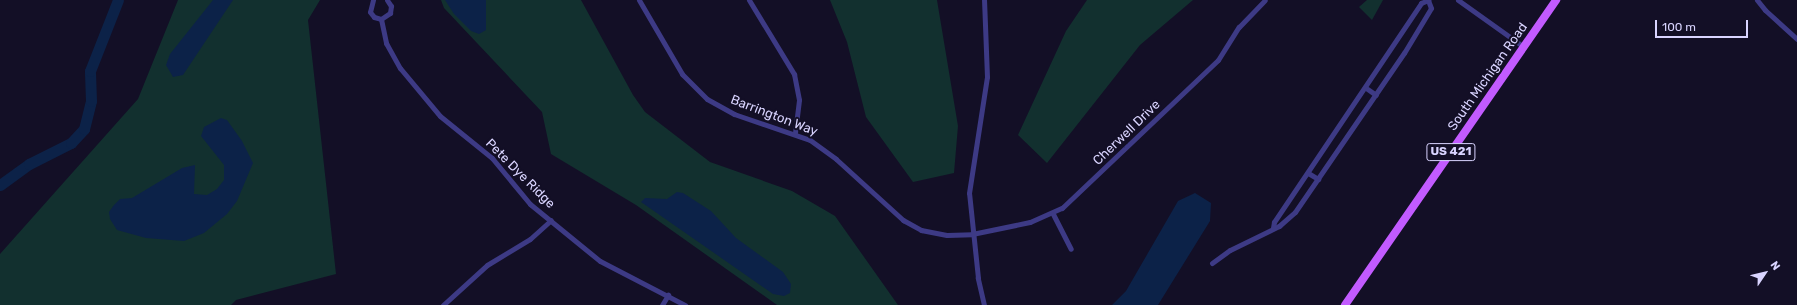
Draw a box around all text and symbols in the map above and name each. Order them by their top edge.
scale bar [1657,12,1750,38]
street label: South Michigan Road [1445,20,1531,134]
text: 100 m [1662,20,1696,34]
street label: Barrington Way [728,92,820,140]
street label: Cherwell Drive [1090,97,1164,169]
street label: Pete Dye Ridge [482,136,558,212]
road number: US 421 [1426,142,1476,162]
north arrow [1745,253,1785,293]
text: N [1768,259,1783,273]

